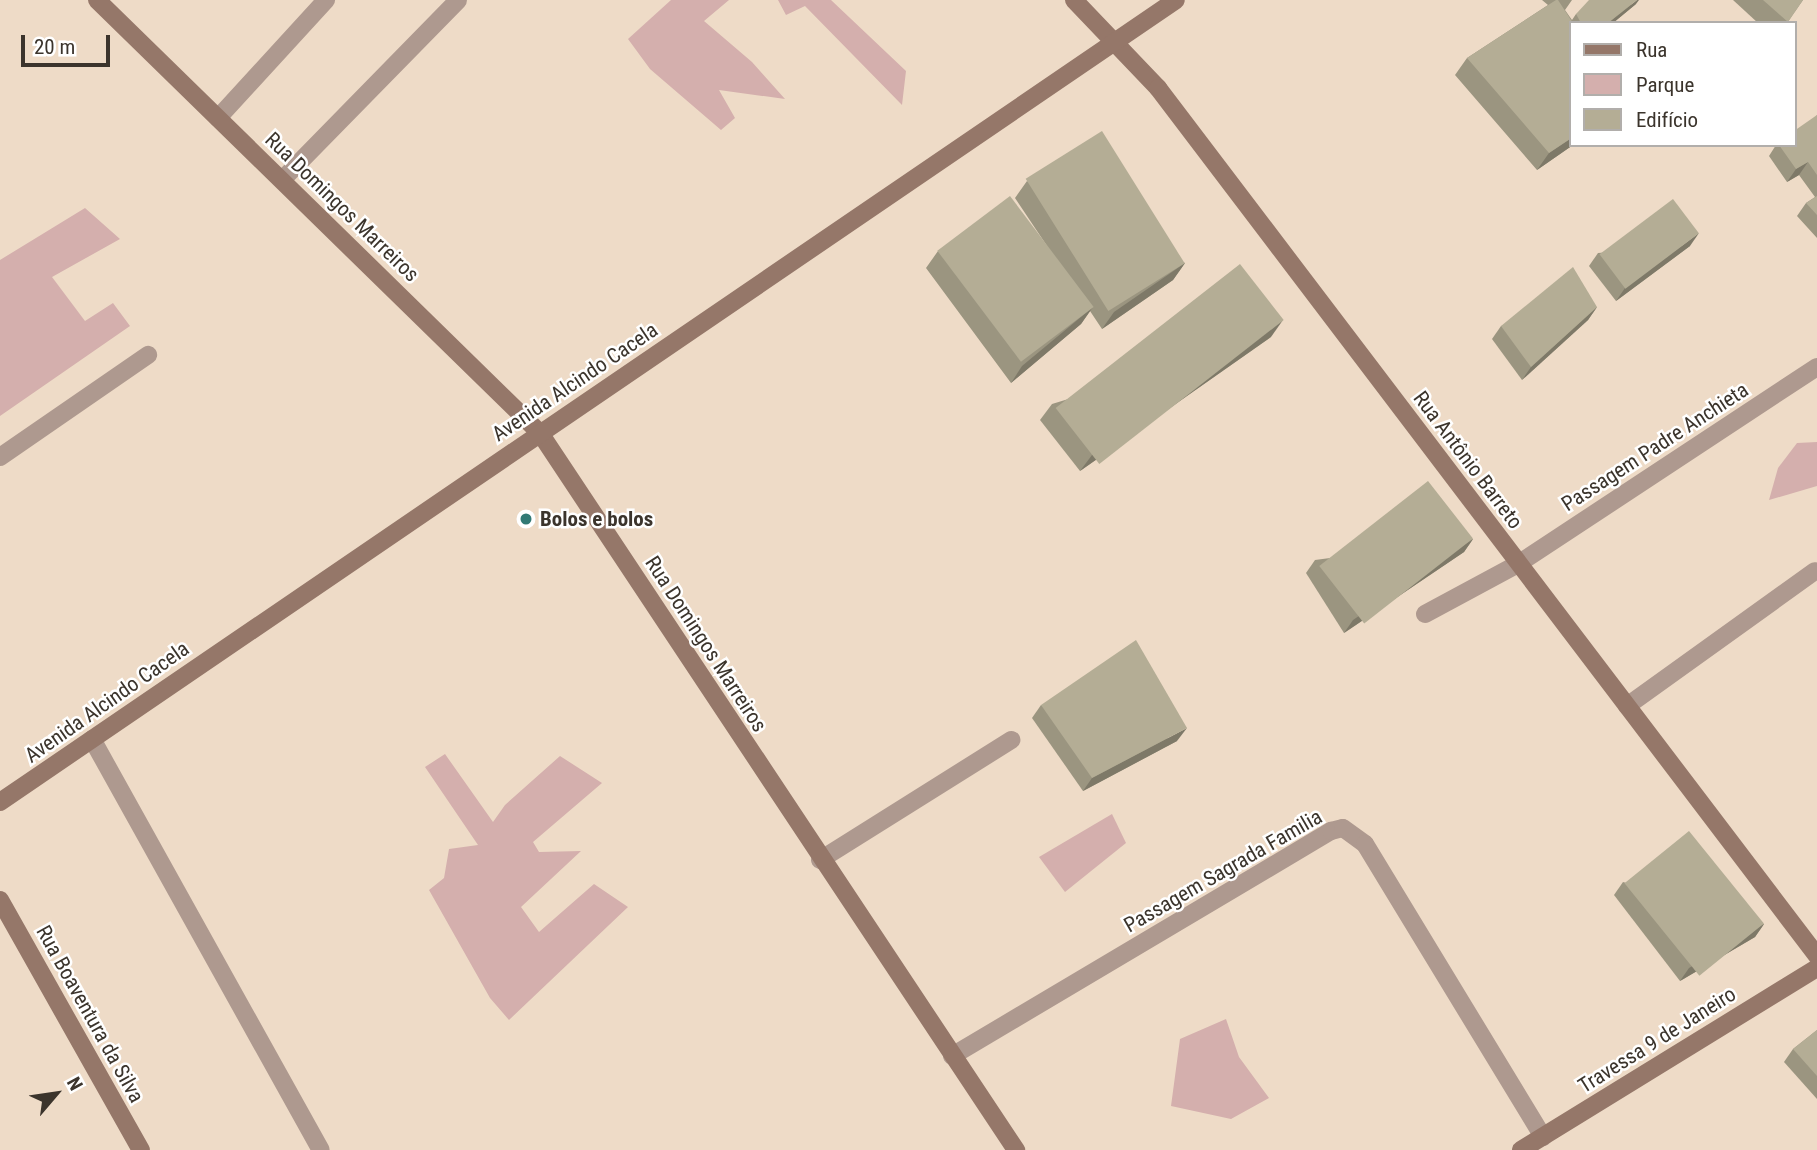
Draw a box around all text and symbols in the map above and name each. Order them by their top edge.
scale bar [24,21,114,65]
legend [1568,21,1796,147]
text: 20 m [34,35,75,59]
text: Rua [1636,38,1667,62]
text: Parque [1636,73,1694,97]
text: Edifício [1636,108,1698,132]
street label: Rua Domingos Marreiros [260,127,424,287]
street label: Avenida Alcindo Cacela [487,317,663,447]
street label: Passagem Padre Anchieta [1557,377,1753,517]
street label: Rua Antônio Barreto [1408,386,1528,534]
place label: Bolos e bolos [540,506,653,532]
marker: Bolos e bolos [518,511,534,527]
street label: Rua Domingos Marreiros [640,551,772,737]
street label: Avenida Alcindo Cacela [20,636,194,768]
street label: Passagem Sagrada Familia [1120,804,1326,938]
street label: Rua Boaventura da Silva [31,921,149,1107]
street label: Travessa 9 de Janeiro [1574,981,1740,1099]
north arrow [21,1059,91,1129]
text: N [62,1073,88,1094]

